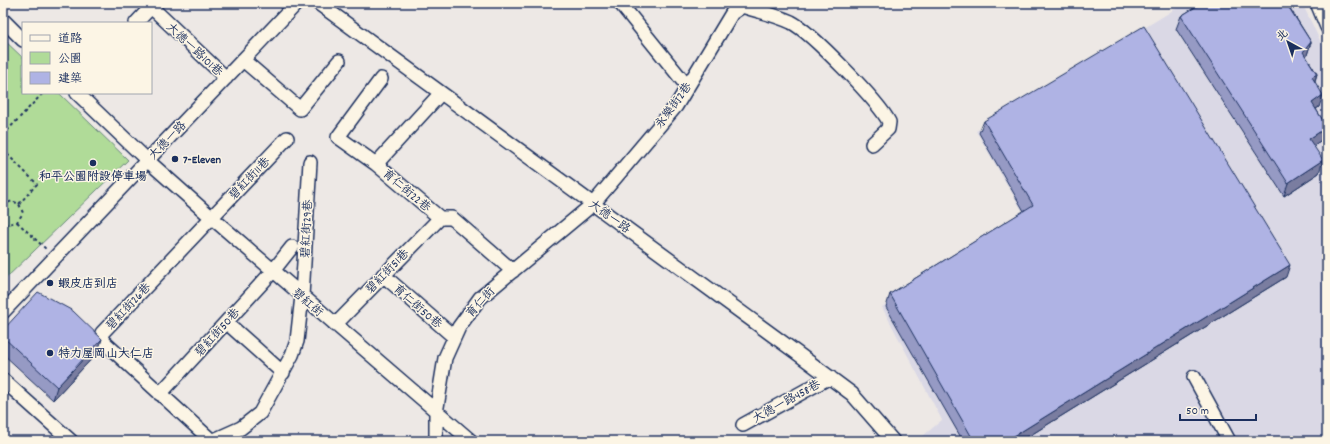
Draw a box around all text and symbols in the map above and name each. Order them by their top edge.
street label: 大德一路101巷 [162,19,226,81]
legend [22,22,152,94]
north arrow [1268,22,1308,62]
text: 北 [1274,26,1292,46]
text: 道路 [58,31,82,48]
text: 公園 [58,51,82,68]
text: 建築 [58,71,82,88]
street label: 永樂街2巷 [652,79,697,132]
street label: 大德一路 [145,118,191,164]
place label: 7-Eleven [183,152,222,169]
marker: 7-Eleven [170,154,180,164]
street label: 碧紅街11巷 [225,154,275,204]
marker: 和平公園附設停車場 [88,158,98,168]
street label: 育仁街22巷 [378,166,434,216]
place label: 和平公園附設停車場 [39,169,147,186]
street label: 大德一路 [585,196,634,238]
street label: 碧紅街29巷 [297,199,318,259]
street label: 碧紅街51巷 [362,246,414,298]
place label: 蝦皮店到店 [58,276,118,293]
marker: 蝦皮店到店 [45,278,55,288]
street label: 碧紅街26巷 [103,280,155,334]
street label: 育仁街50巷 [389,281,445,333]
street label: 育仁街 [463,284,500,322]
street label: 碧紅街 [288,285,326,321]
street label: 碧紅街50巷 [192,305,245,361]
place label: 特力屋岡山大仁店 [58,346,154,363]
marker: 特力屋岡山大仁店 [45,348,55,358]
street label: 大德一路458巷 [750,377,824,428]
scale bar [1180,396,1256,422]
text: 50 m [1186,403,1209,420]

